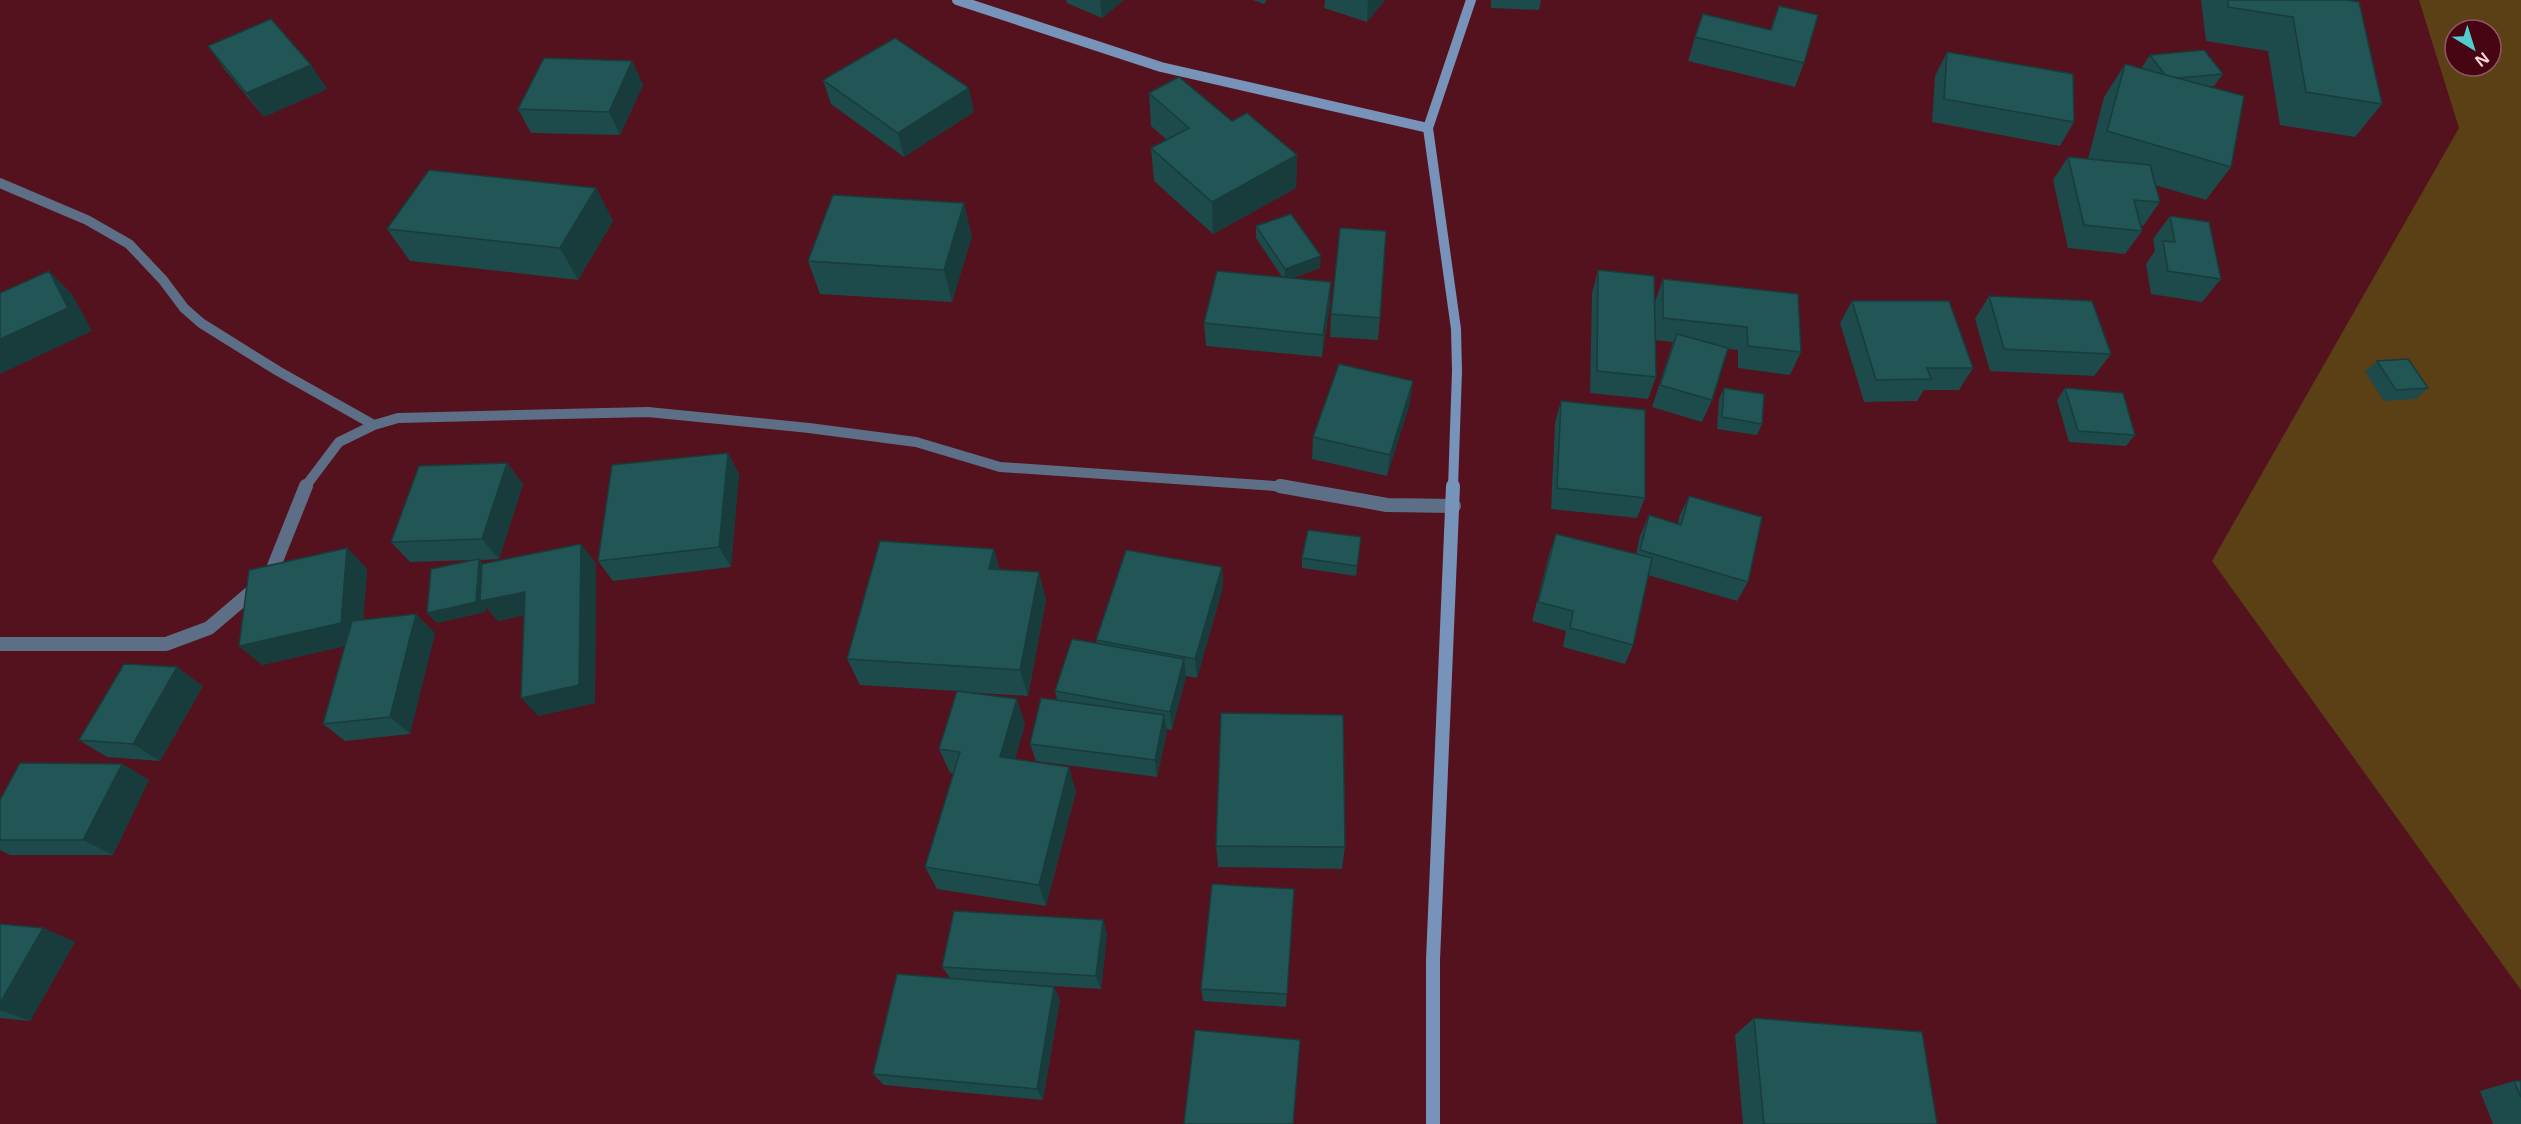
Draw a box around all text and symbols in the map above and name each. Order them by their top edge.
north arrow [2443,18,2503,78]
text: N [2470,47,2494,72]

